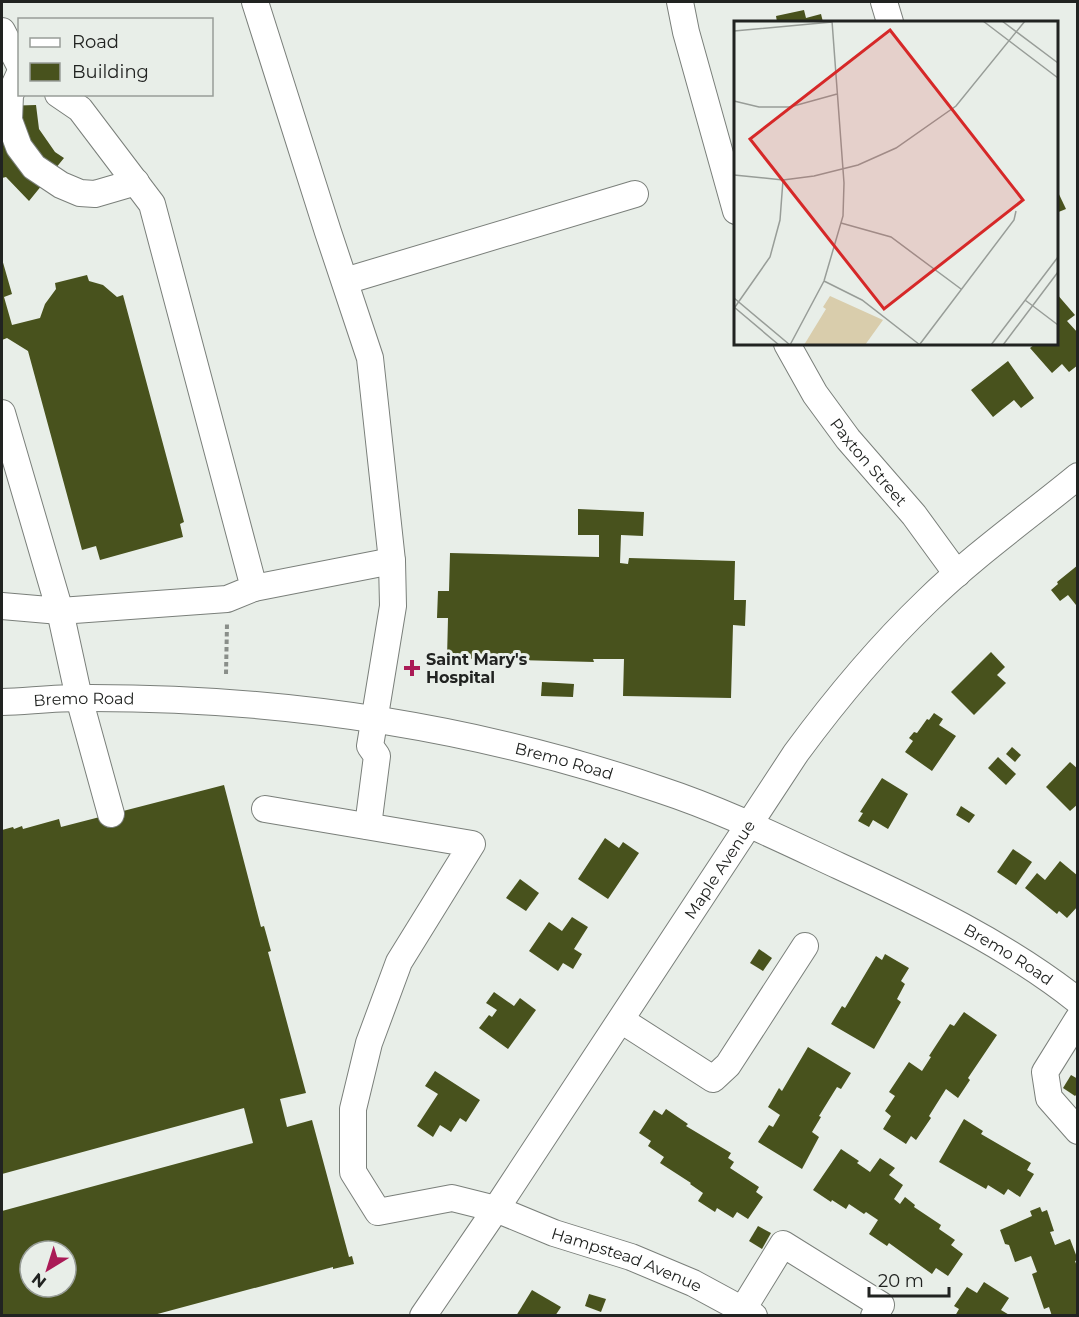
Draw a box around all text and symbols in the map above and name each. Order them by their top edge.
legend [18,18,213,96]
inset map [734,21,1058,345]
text: Road [72,31,119,53]
text: Building [72,61,149,83]
street label: Paxton Street [826,414,911,510]
place label: Saint Mary's Hospital [426,650,528,687]
marker: Saint Mary's Hospital [403,659,421,677]
street label: Bremo Road [33,688,135,710]
street label: Bremo Road [513,738,616,783]
street label: Maple Avenue [680,816,759,922]
street label: Bremo Road [961,920,1057,989]
street label: Hampstead Avenue [549,1223,705,1296]
north arrow [18,1239,78,1299]
scale bar [869,1260,948,1298]
text: N [28,1269,50,1292]
text: 20 m [878,1270,924,1292]

